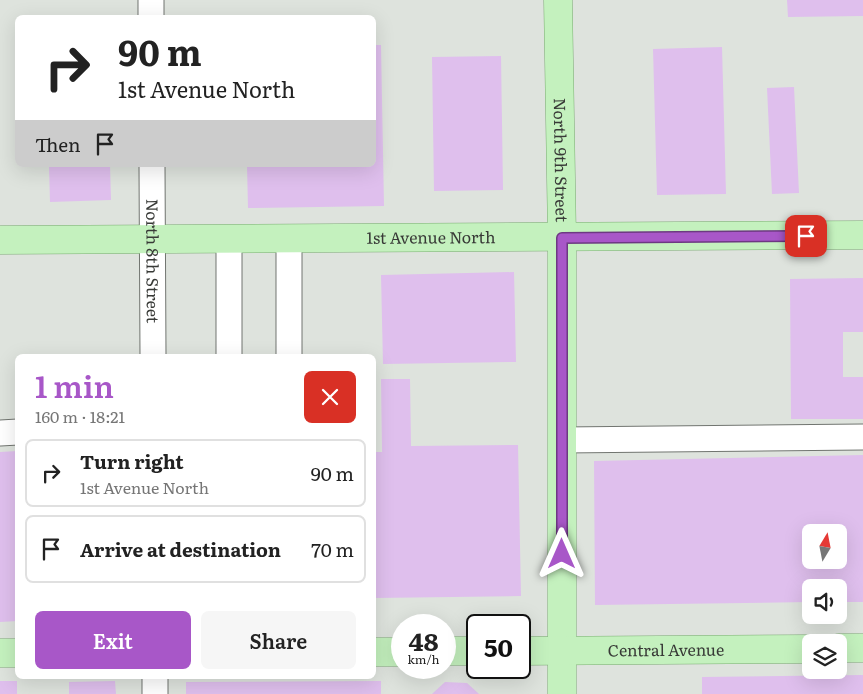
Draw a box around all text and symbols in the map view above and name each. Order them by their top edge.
text: 90 m [118,25,202,77]
icon: right [35,35,100,100]
text: 1st Avenue North [118,72,295,105]
street label: North 9th Street [549,98,575,223]
text: Then [35,130,81,158]
icon: arrive [91,130,119,158]
street label: North 8th Street [141,199,166,324]
pin [785,215,827,257]
icon: arrive [792,222,820,250]
street label: 1st Avenue North [366,224,496,249]
text: 1 min [35,363,114,407]
button: close [304,371,356,423]
text: 160 m · 18:21 [35,404,125,428]
text: Turn right [80,447,184,475]
icon: right [37,459,65,487]
text: 90 m [311,459,354,487]
text: 1st Avenue North [80,475,209,499]
north arrow [802,524,848,569]
map controls [802,524,847,679]
position arrow [535,527,587,579]
icon: arrive [37,535,65,563]
text: Arrive at destination [80,535,281,563]
text: 70 m [311,535,354,563]
button: sound [802,579,847,624]
button: Exit [35,611,191,669]
button: Share [201,611,356,669]
speed limit sign: 50 [466,614,531,679]
text: 48 [409,622,438,659]
button: layers [802,634,847,679]
street label: Central Avenue [608,637,724,661]
text: km/h [408,650,439,668]

